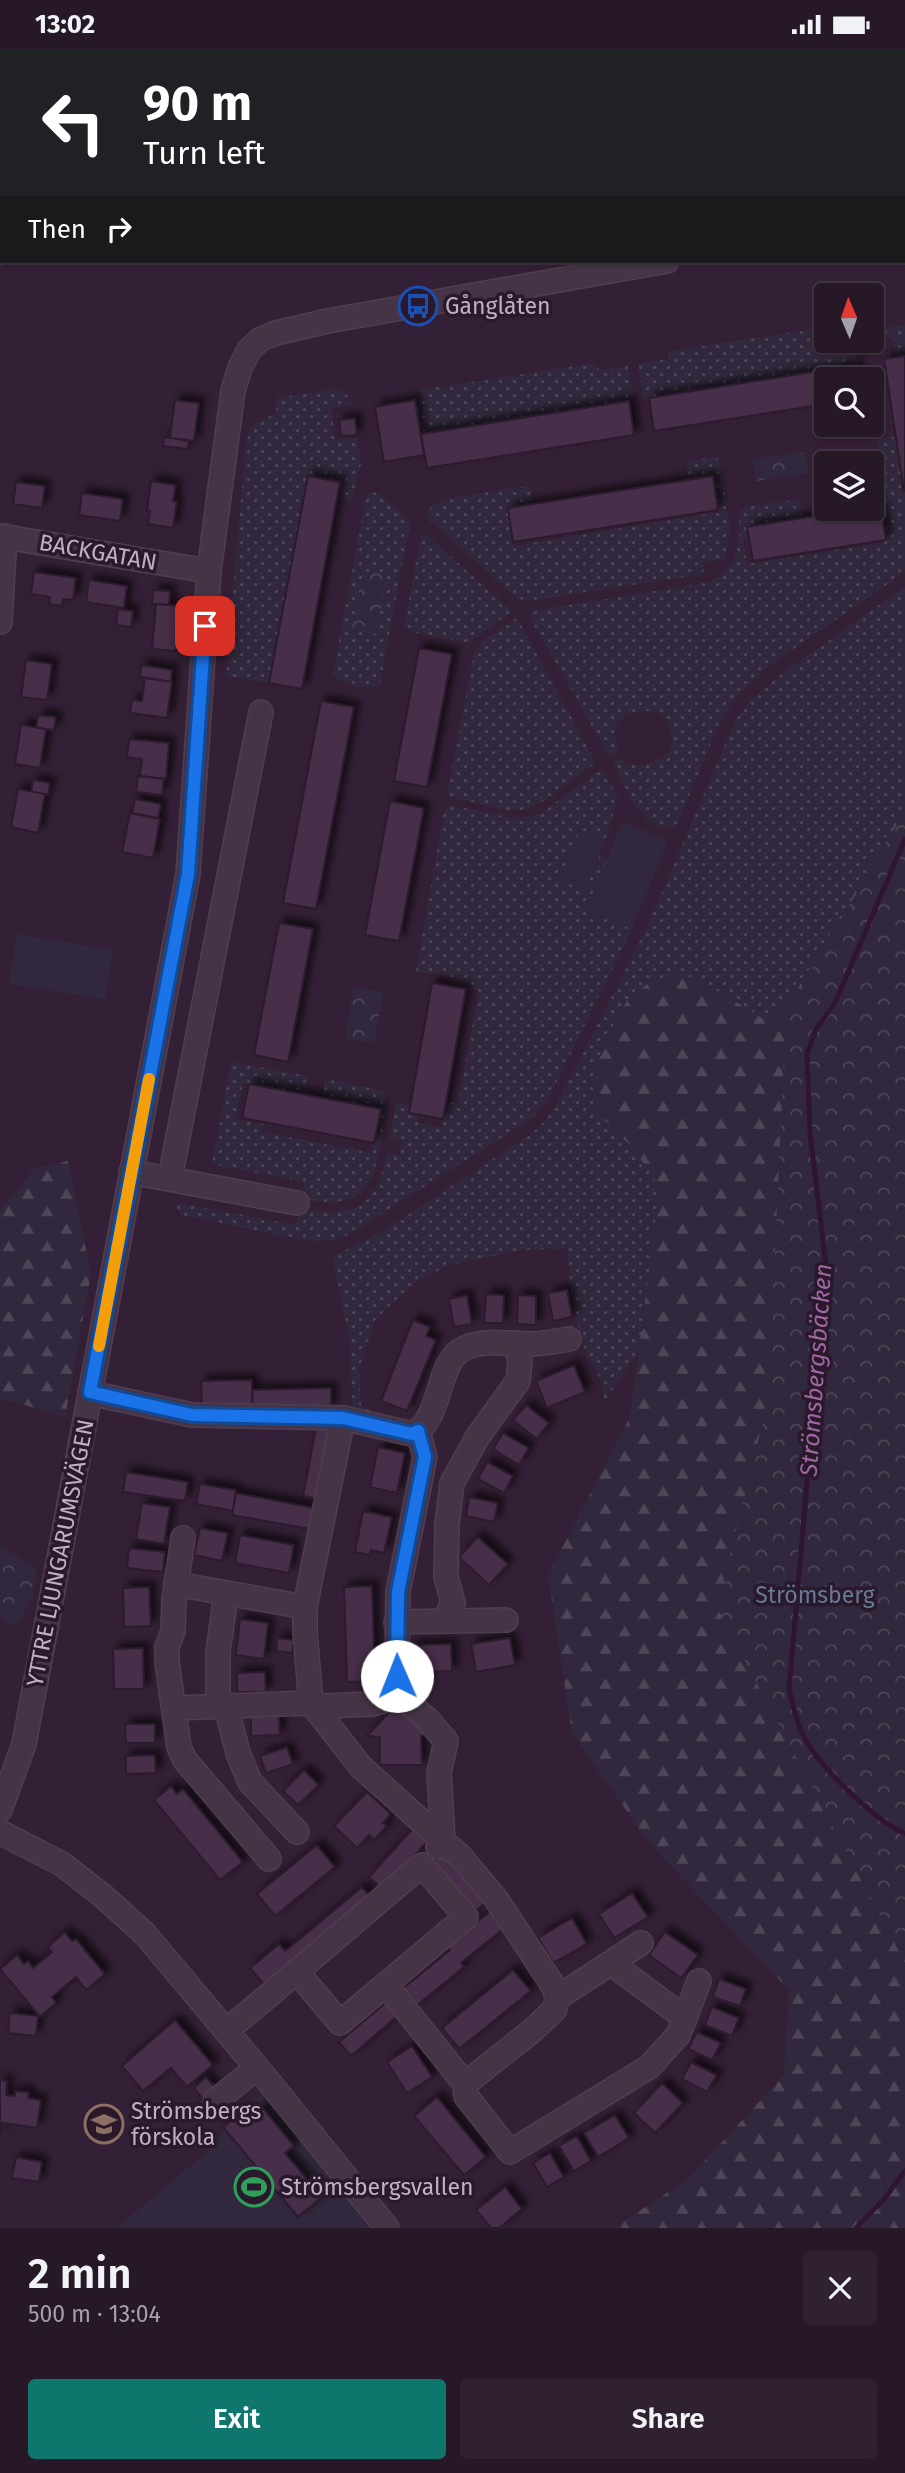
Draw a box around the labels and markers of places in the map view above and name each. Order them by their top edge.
bus stop icon: Gånglåten [397,285,439,327]
place label: Gånglåten [445,292,551,320]
pin [175,596,235,656]
place label: Strömsbergs förskola [131,2097,261,2151]
school or university icon: Strömsbergs förskola [83,2103,125,2145]
sports icon: Strömsbergsvallen [233,2166,275,2208]
place label: Strömsbergsvallen [281,2173,473,2201]

